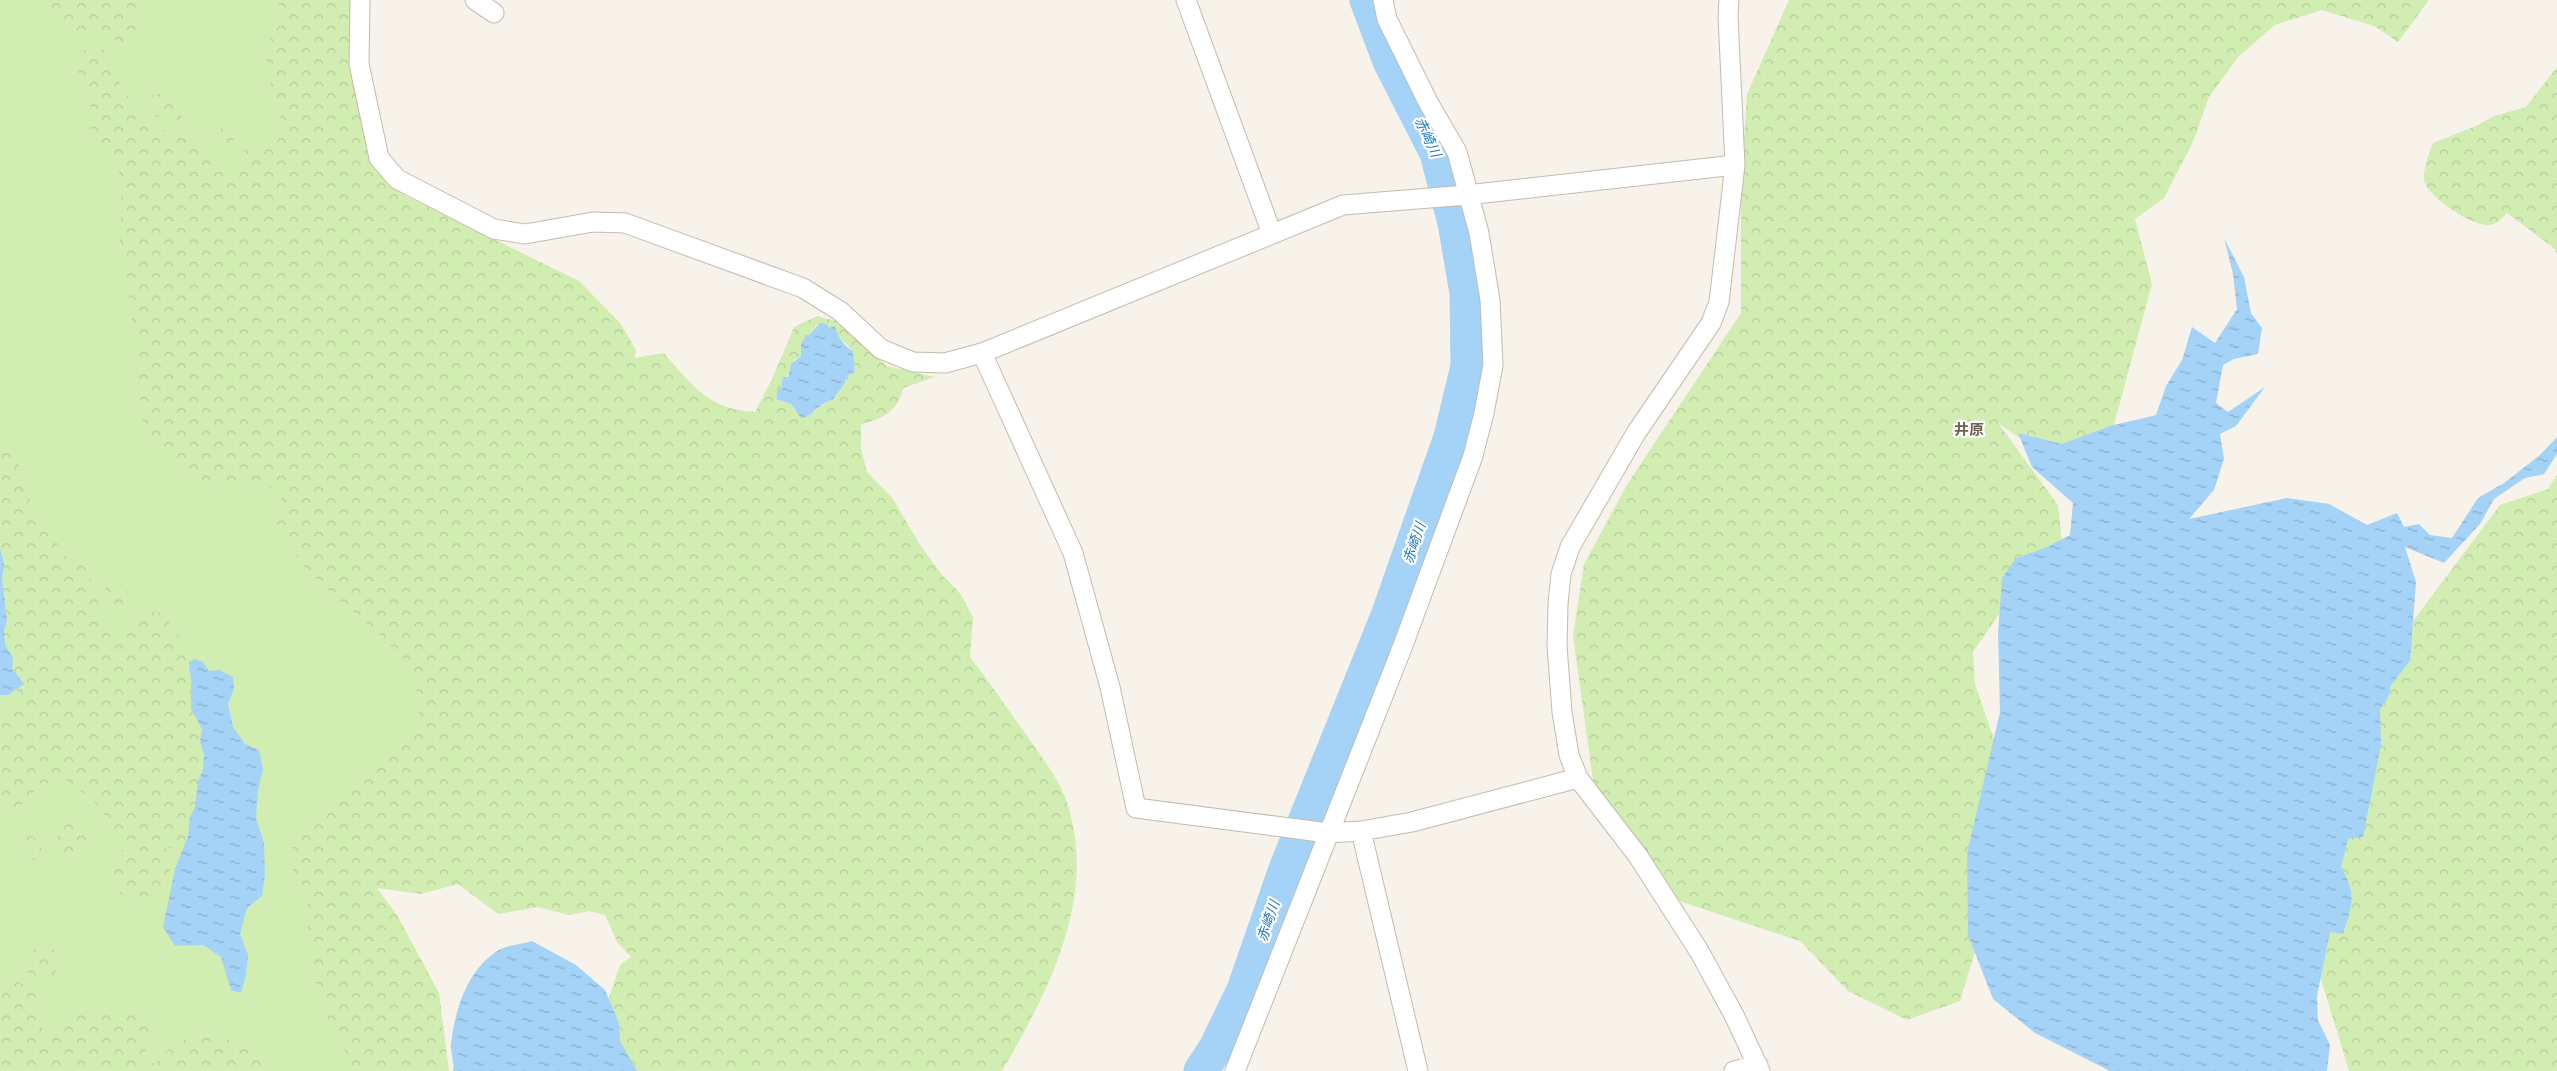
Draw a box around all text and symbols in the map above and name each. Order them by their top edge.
water label: 赤崎川 [1411,115,1445,162]
district label: 井原 [1954,421,1984,439]
water label: 赤崎川 [1400,519,1430,566]
water label: 赤崎川 [1254,897,1284,944]

